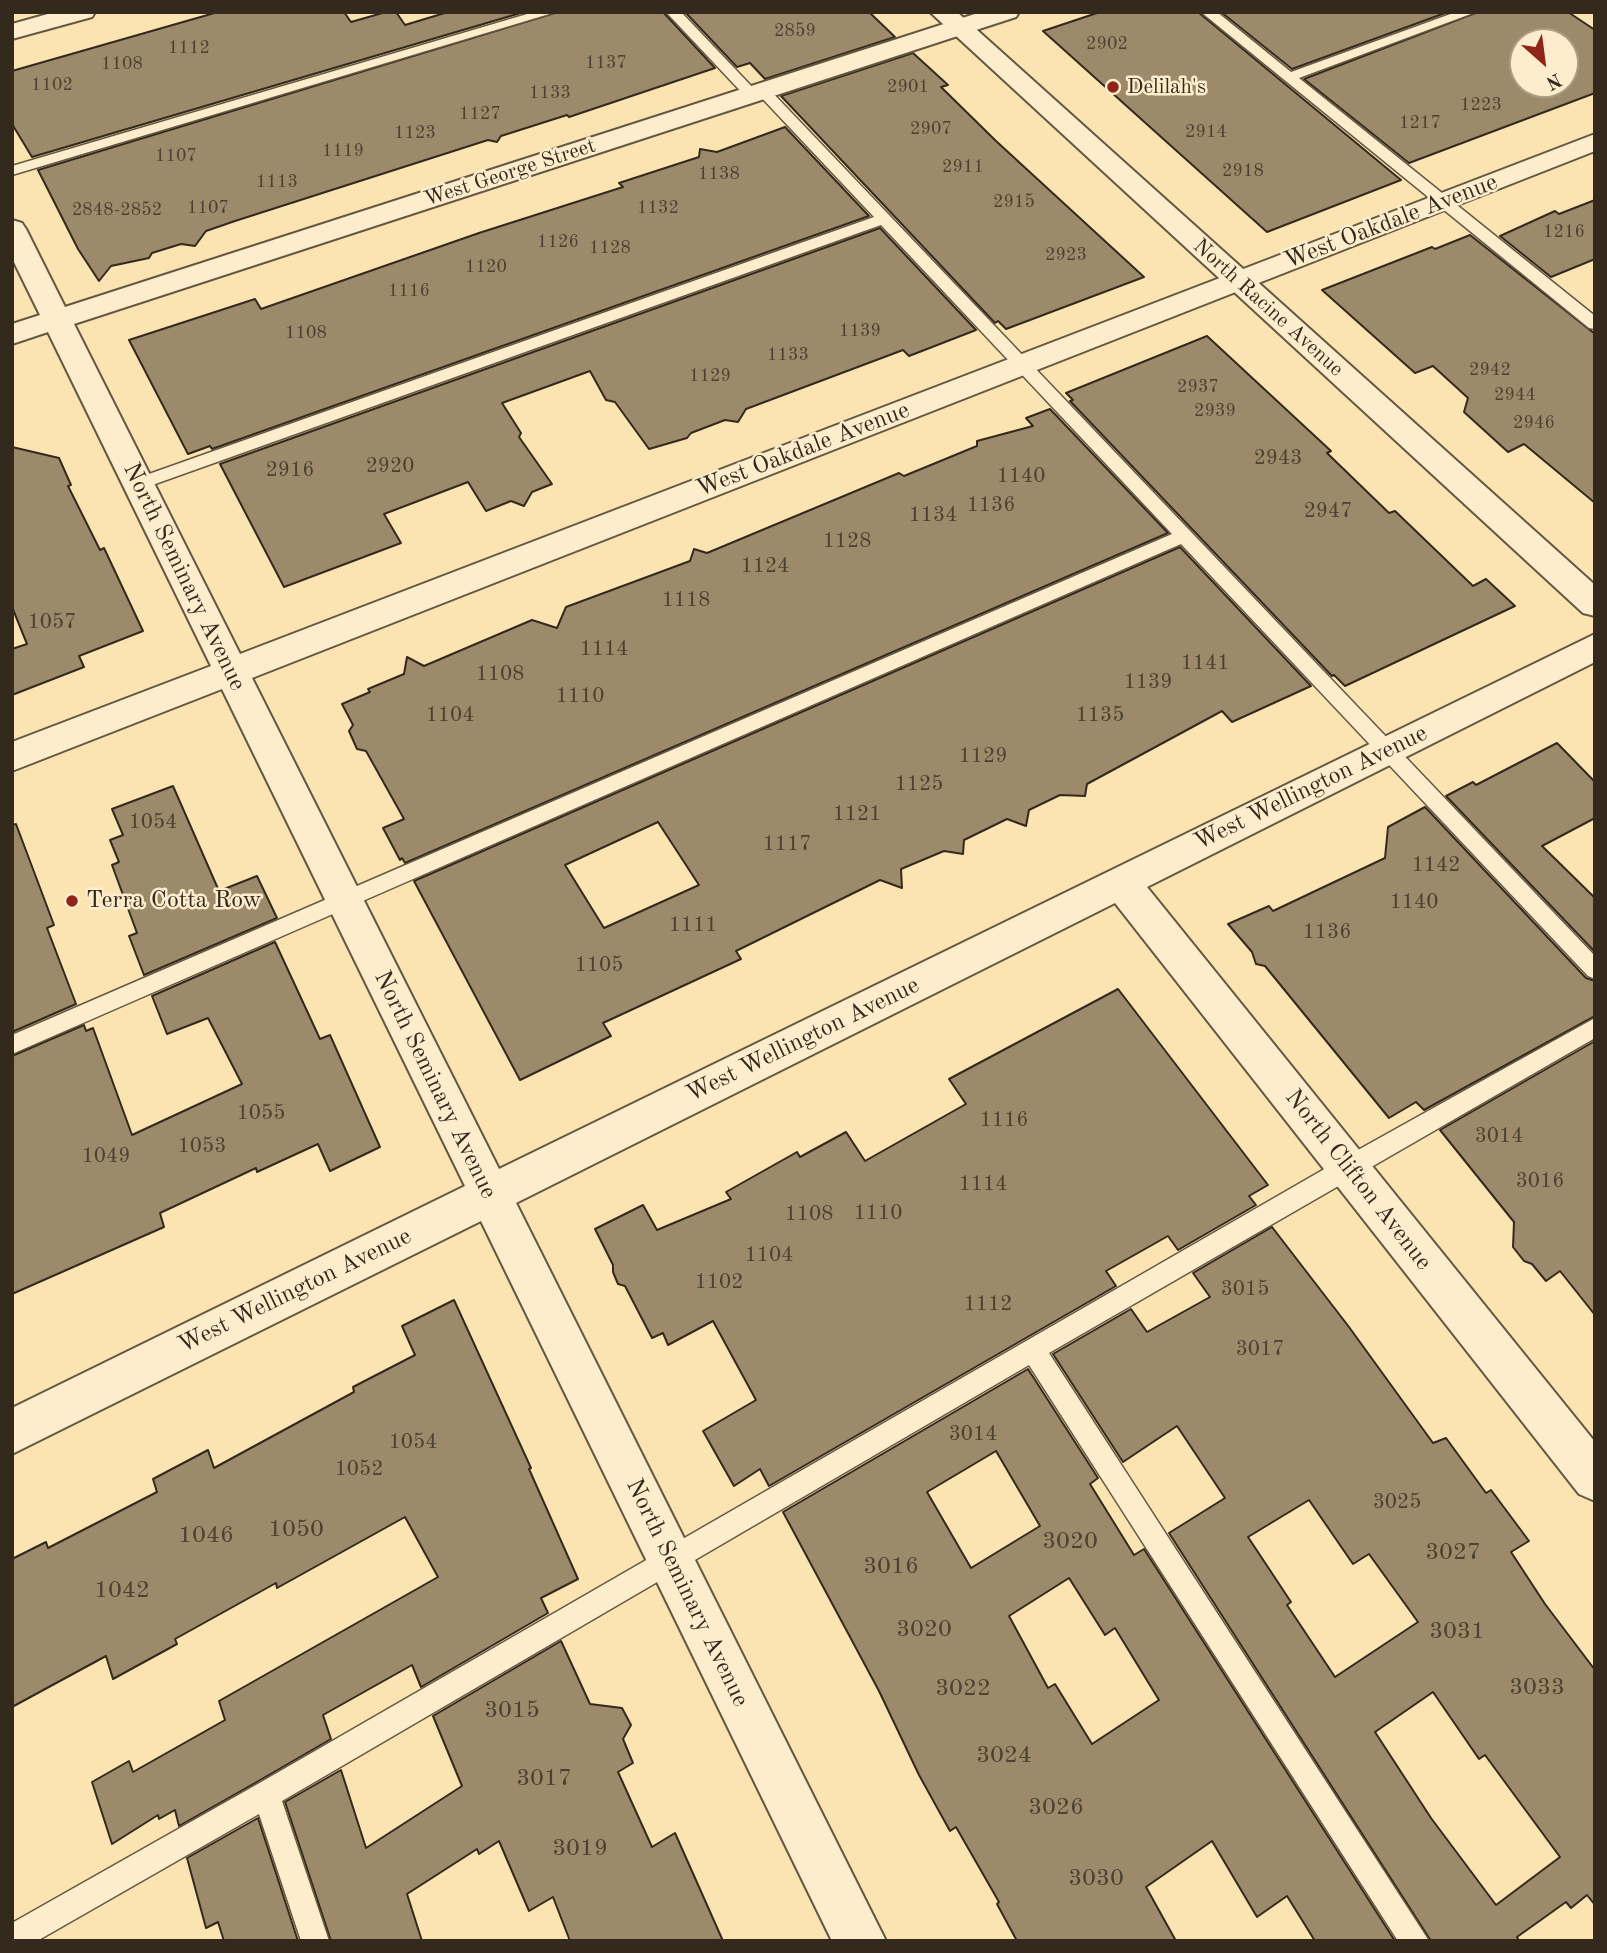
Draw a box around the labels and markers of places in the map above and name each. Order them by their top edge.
place label: Delilah's [1127,74,1206,100]
marker: Delilah's [1105,79,1121,95]
place label: Terra Cotta Row [86,887,261,915]
marker: Terra Cotta Row [64,893,80,909]

